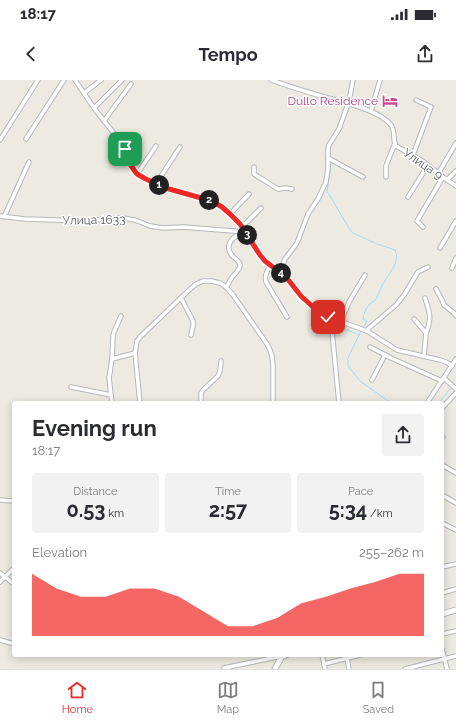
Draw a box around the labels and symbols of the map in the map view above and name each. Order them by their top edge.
hotel icon: Dullo Residence [381,92,399,110]
place label: Dullo Residence [287,94,378,108]
pin [108,132,142,166]
street label: Улица 9 [400,146,446,182]
pin: 1 [149,175,169,195]
pin: 2 [199,190,219,210]
street label: Улица 1633 [62,212,126,228]
pin: 3 [237,225,257,245]
pin: 4 [271,263,291,283]
pin [311,300,345,334]

